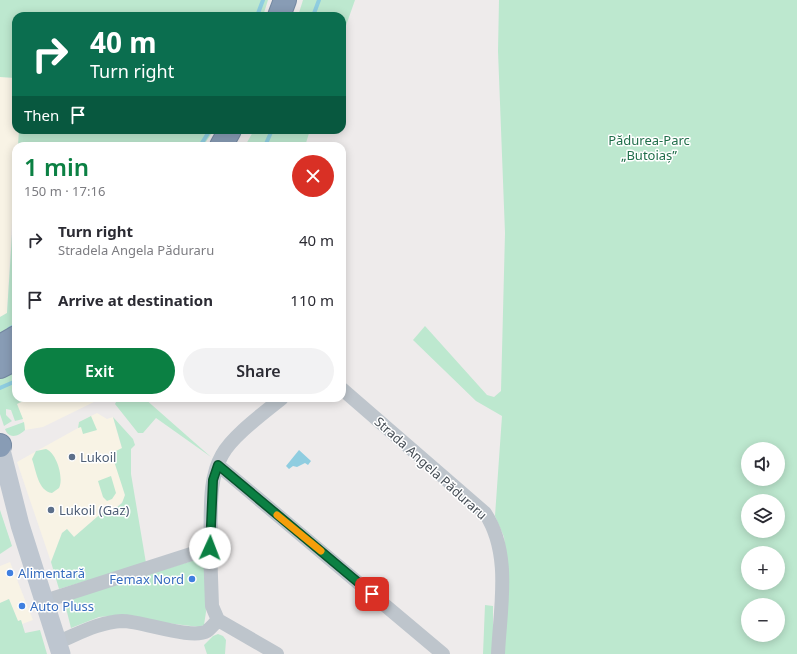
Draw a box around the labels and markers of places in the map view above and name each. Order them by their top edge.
place label: Lukoil [80,448,116,466]
marker: Lukoil [67,452,77,462]
place label: Lukoil (Gaz) [59,501,130,519]
marker: Lukoil (Gaz) [46,505,56,515]
place label: Alimentară [18,564,85,582]
marker: Alimentară [5,568,15,578]
place label: Femax Nord [109,570,184,588]
marker: Femax Nord [187,574,197,584]
pin [355,577,389,611]
place label: Auto Pluss [30,597,94,615]
marker: Auto Pluss [17,601,27,611]

